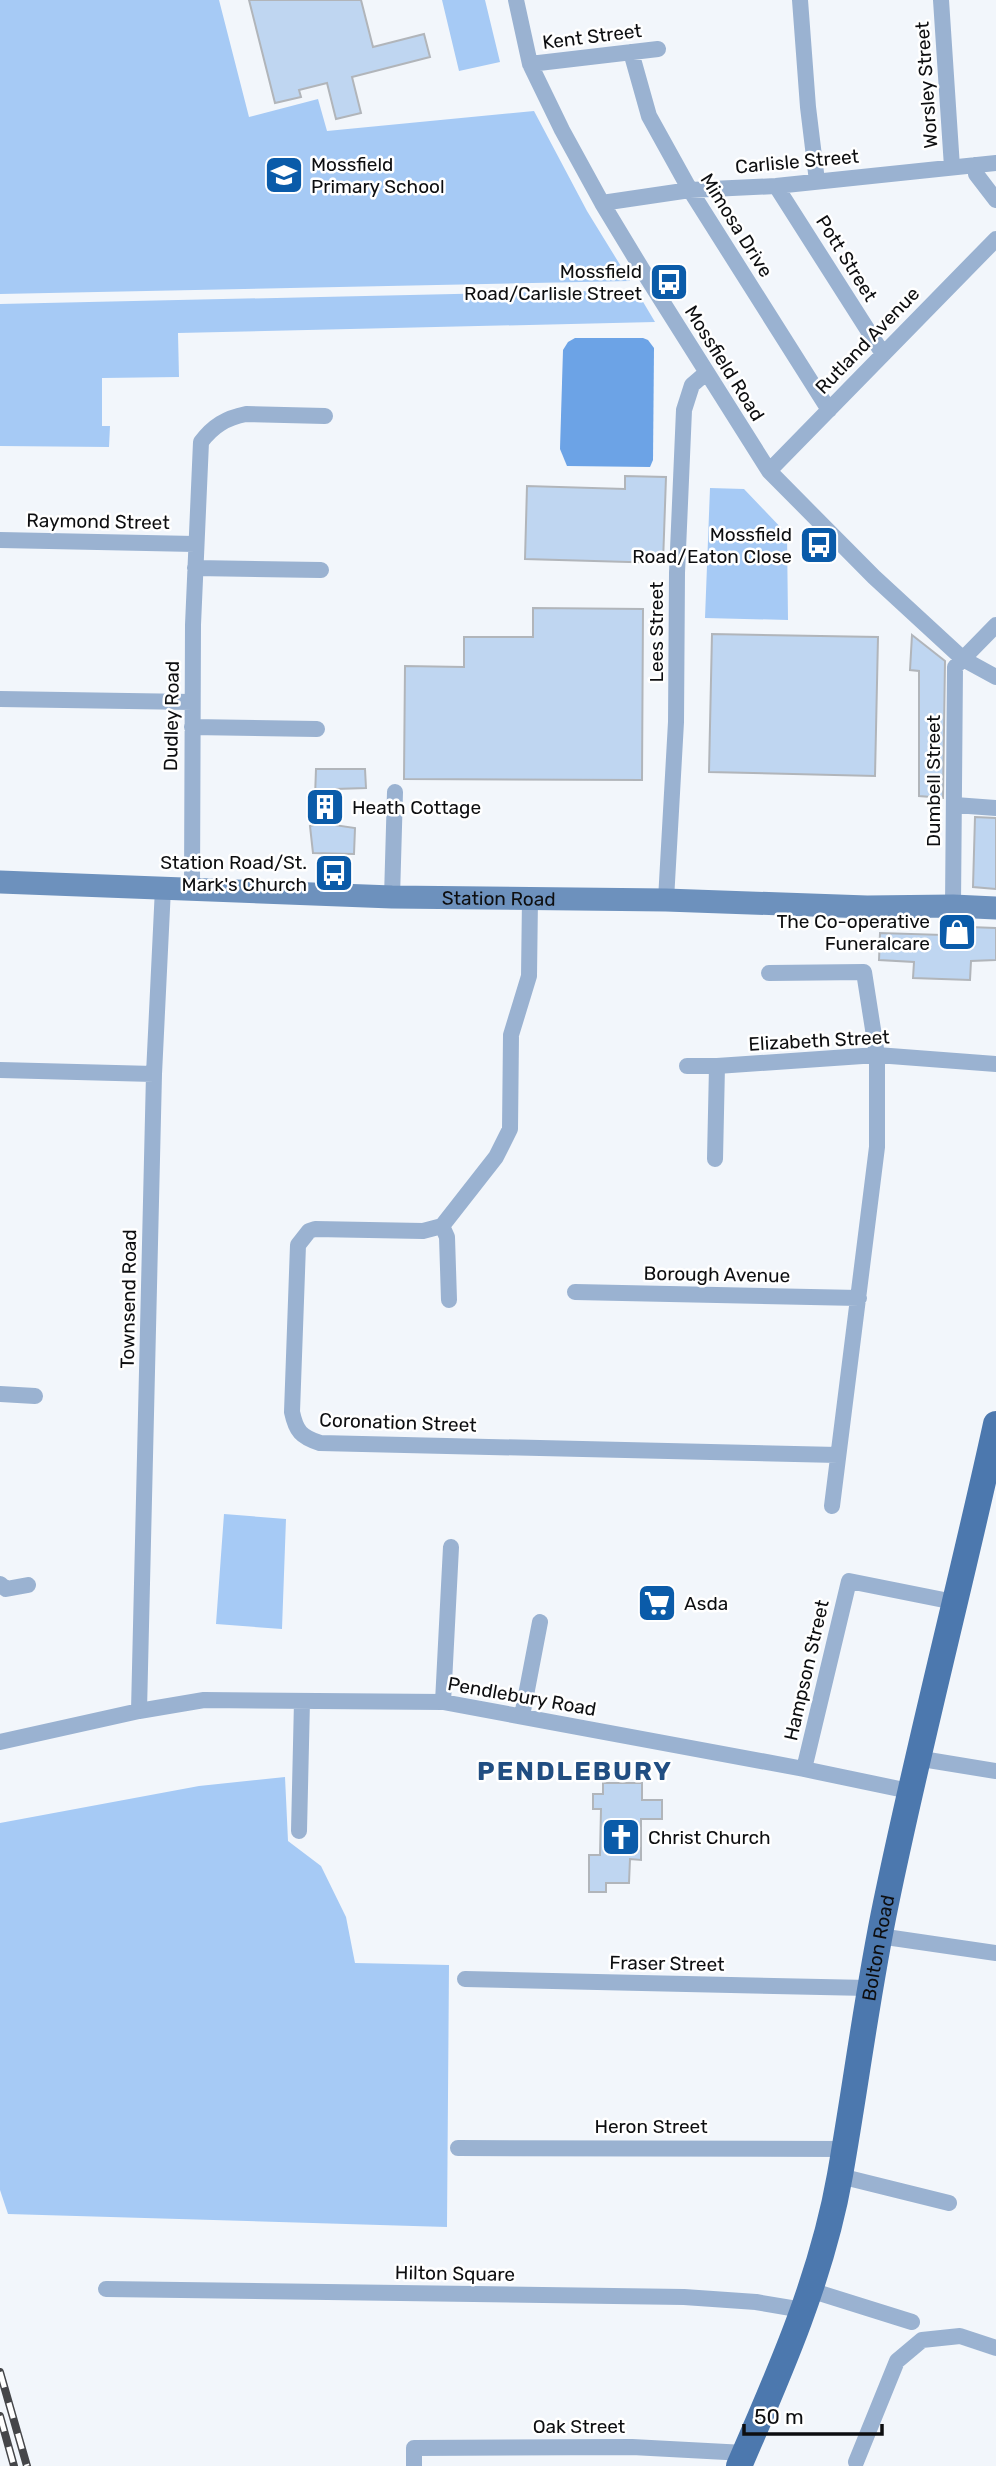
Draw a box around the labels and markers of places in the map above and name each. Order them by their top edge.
place label: Mossfield Primary School [311,153,445,198]
school or university icon: Mossfield Primary School [263,154,305,196]
place label: Mossfield Road/Carlisle Street [464,260,643,305]
bus stop icon: Mossfield Road/Carlisle Street [648,261,690,303]
place label: Mossfield Road/Eaton Close [632,523,792,568]
bus stop icon: Mossfield Road/Eaton Close [798,524,840,566]
building icon: Heath Cottage [304,786,346,828]
place label: Heath Cottage [352,796,481,819]
place label: Station Road/St. Mark's Church [160,851,307,896]
bus stop icon: Station Road/St. Mark's Church [313,852,355,894]
place label: The Co-operative Funeralcare [777,910,930,955]
shop icon: The Co-operative Funeralcare [936,911,978,953]
supermarket icon: Asda [636,1582,678,1624]
place label: Asda [684,1592,728,1615]
church icon: Christ Church [600,1816,642,1858]
place label: Christ Church [648,1826,771,1849]

